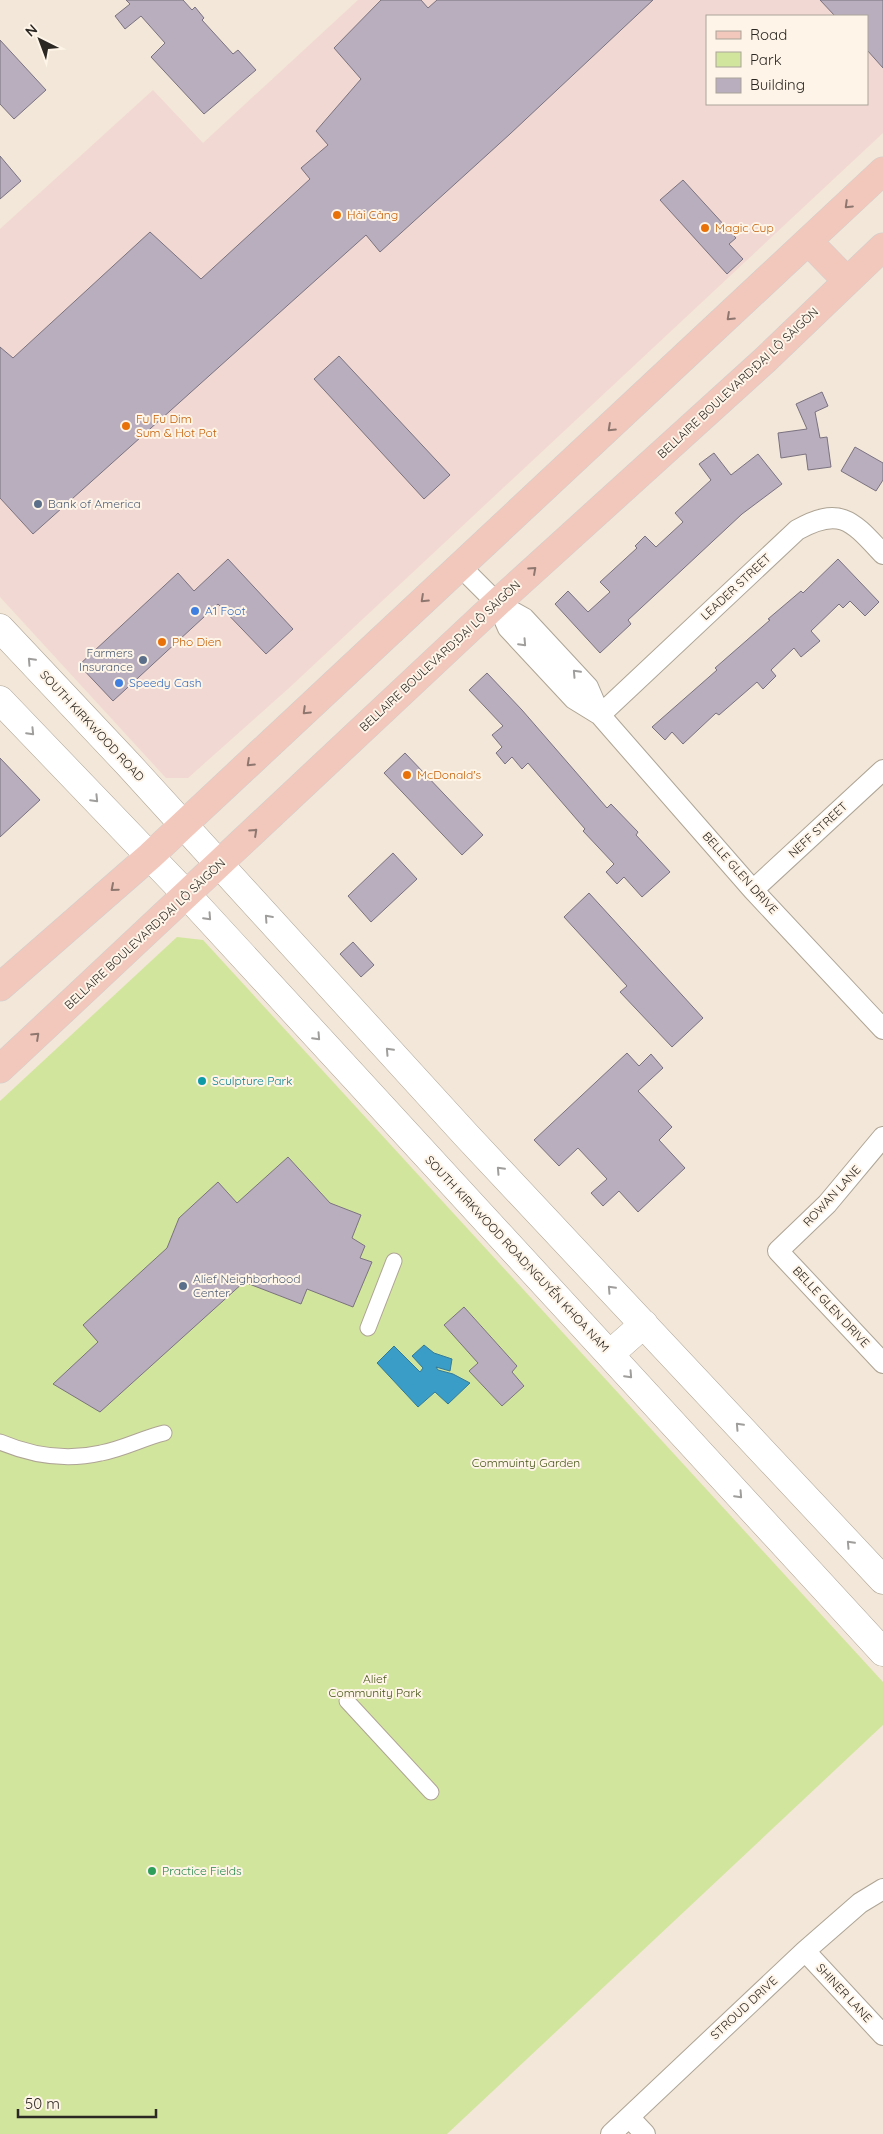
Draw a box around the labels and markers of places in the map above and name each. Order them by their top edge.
place label: Hải Cảng [347,207,398,222]
marker: Hải Cảng [331,209,343,221]
place label: Magic Cup [715,220,774,235]
marker: Magic Cup [699,222,711,234]
place label: Fu Fu Dim Sum & Hot Pot [136,411,217,440]
marker: Fu Fu Dim Sum & Hot Pot [120,420,132,432]
place label: Bank of America [48,496,141,511]
marker: Bank of America [32,498,44,510]
place label: A1 Foot [205,603,246,618]
marker: A1 Foot [189,605,201,617]
place label: Pho Dien [172,634,221,649]
marker: Pho Dien [156,636,168,648]
place label: Farmers Insurance [79,645,133,674]
marker: Farmers Insurance [137,654,149,666]
place label: Speedy Cash [129,675,202,690]
marker: Speedy Cash [113,677,125,689]
place label: McDonald's [417,767,482,782]
marker: McDonald's [401,769,413,781]
place label: Sculpture Park [212,1073,293,1088]
marker: Sculpture Park [196,1075,208,1087]
place label: Alief Neighborhood Center [193,1271,301,1300]
marker: Alief Neighborhood Center [177,1280,189,1292]
place label: Practice Fields [162,1863,242,1878]
marker: Practice Fields [146,1865,158,1877]

